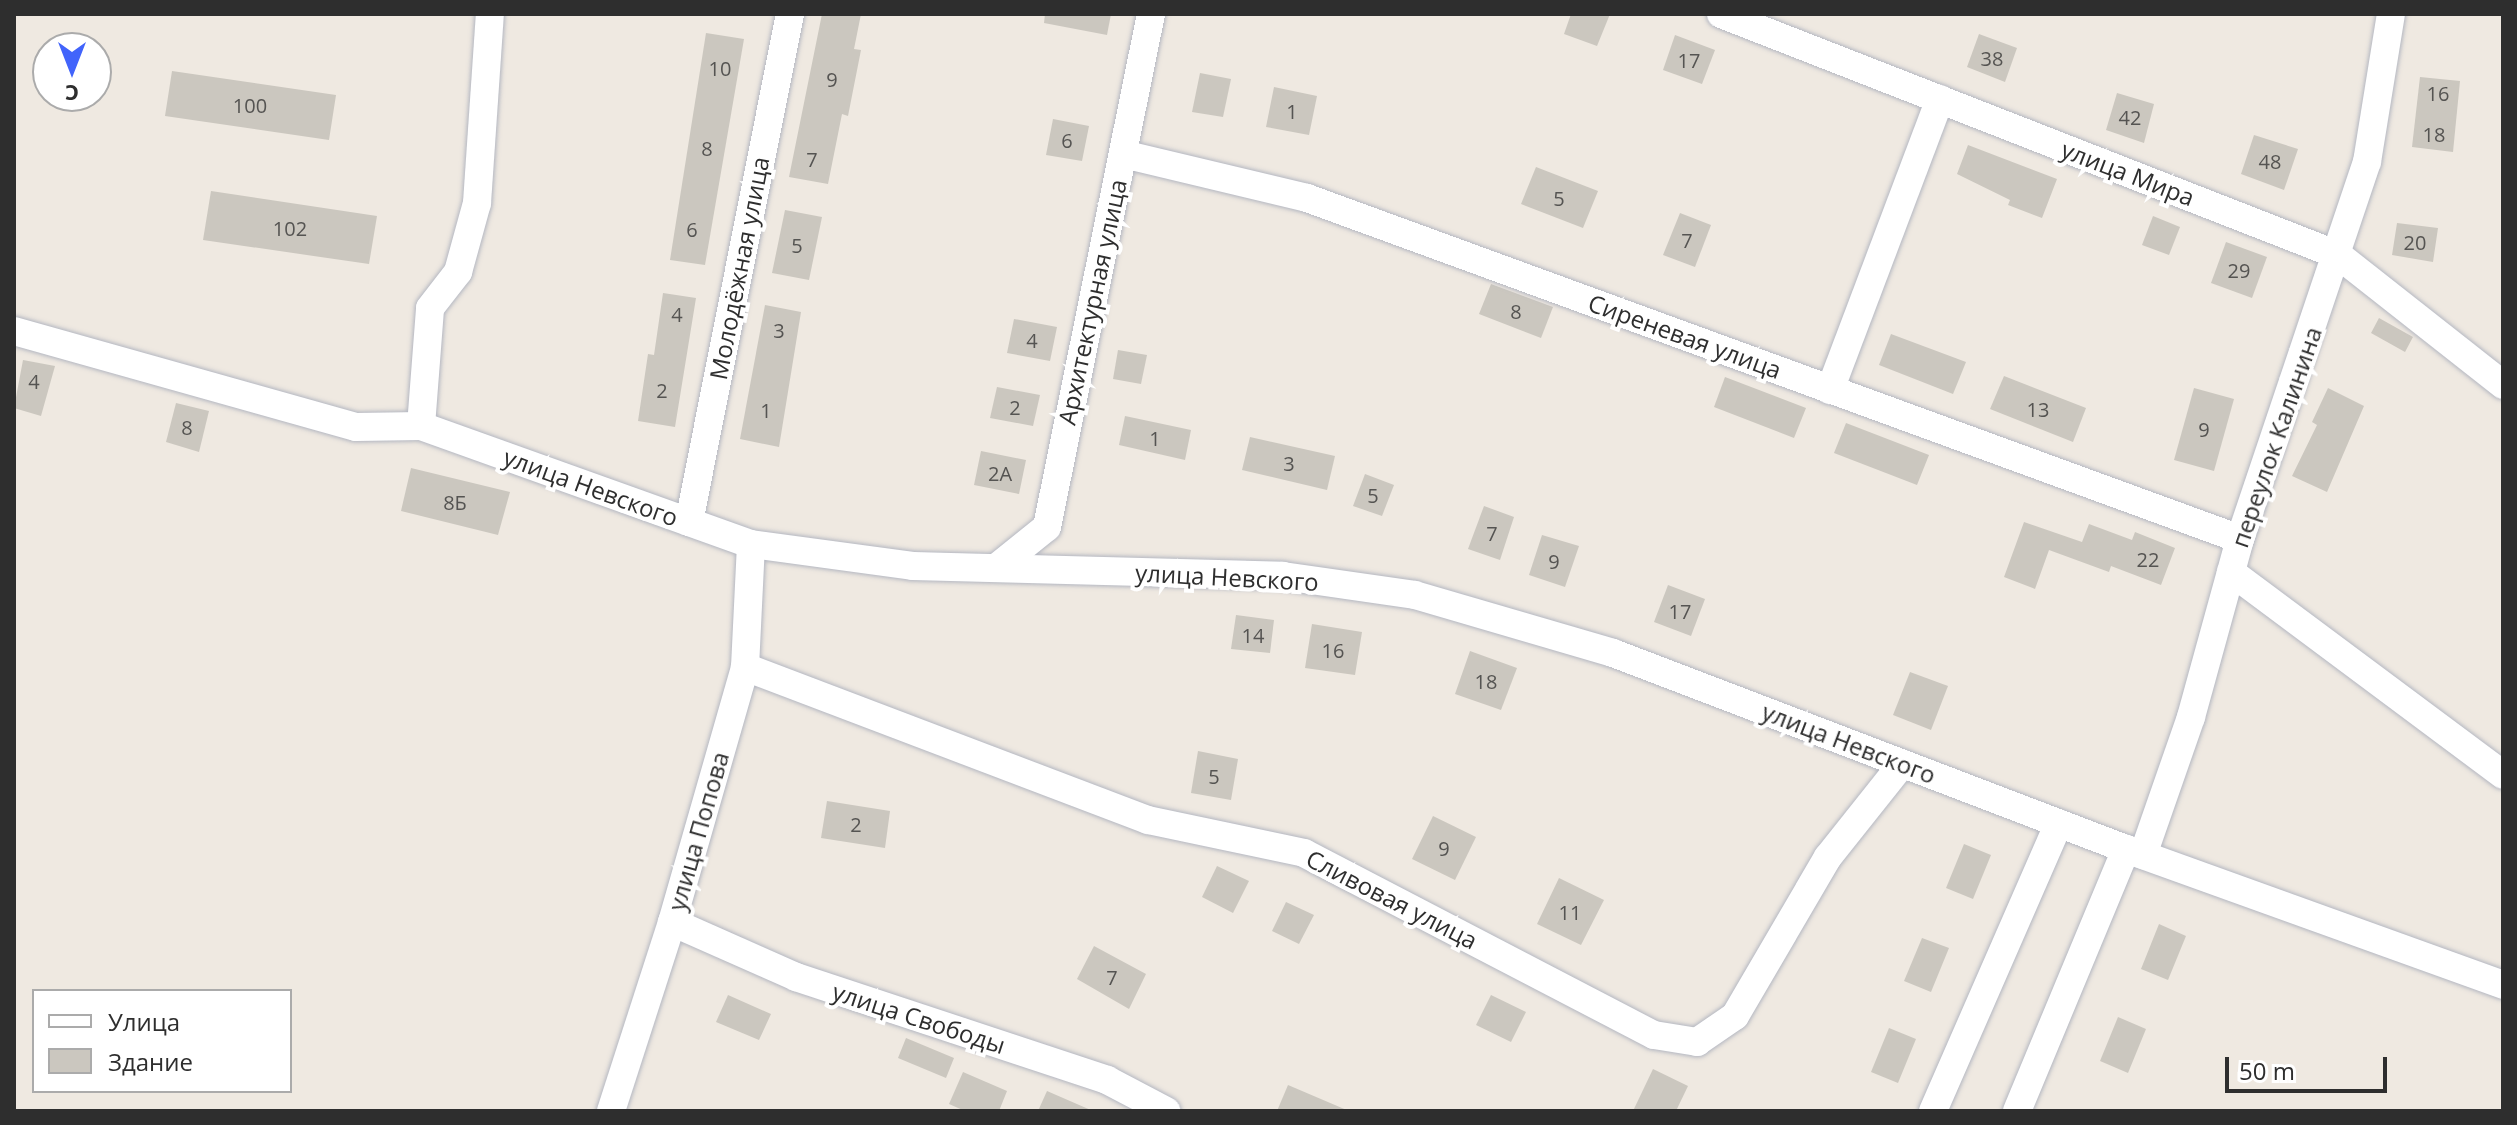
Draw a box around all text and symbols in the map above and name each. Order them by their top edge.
north arrow [32,32,112,112]
house number: 38 [1981,46,2003,70]
house number: 17 [1678,48,1700,72]
house number: 10 [709,56,731,80]
house number: 9 [826,67,838,91]
text: С [65,79,79,109]
house number: 16 [2427,81,2449,105]
house number: 100 [233,93,267,117]
house number: 1 [1286,99,1298,123]
house number: 42 [2119,105,2141,129]
house number: 18 [2423,122,2445,146]
house number: 6 [1061,128,1073,152]
street label: улица Мира [2057,134,2199,212]
house number: 8 [701,136,713,160]
house number: 7 [806,147,818,171]
house number: 48 [2259,149,2281,173]
street label: Молодёжная улица [703,154,775,382]
street label: Архитектурная улица [1052,177,1132,427]
house number: 5 [1553,186,1565,210]
house number: 102 [273,216,307,240]
house number: 6 [686,217,698,241]
house number: 7 [1681,228,1693,252]
house number: 20 [2404,230,2426,254]
house number: 5 [791,233,803,257]
house number: 29 [2228,258,2250,282]
street label: Сиреневая улица [1585,288,1785,384]
house number: 8 [1510,299,1522,323]
house number: 4 [671,302,683,326]
house number: 3 [773,318,785,342]
street label: переулок Калинина [2225,323,2327,551]
house number: 4 [1026,328,1038,352]
house number: 4 [28,369,40,393]
house number: 2 [656,378,668,402]
house number: 2 [1009,395,1021,419]
house number: 13 [2027,397,2049,421]
house number: 1 [760,398,772,422]
house number: 8 [181,415,193,439]
house number: 9 [2198,417,2210,441]
house number: 1 [1149,426,1161,450]
street label: улица Невского [500,442,682,532]
house number: 3 [1283,451,1295,475]
house number: 2А [988,461,1012,485]
house number: 5 [1367,483,1379,507]
house number: 8Б [443,490,467,514]
house number: 7 [1486,521,1498,545]
house number: 22 [2137,547,2159,571]
house number: 9 [1548,549,1560,573]
street label: улица Невского [1135,558,1319,596]
house number: 17 [1669,599,1691,623]
house number: 14 [1242,623,1264,647]
house number: 16 [1322,638,1344,662]
house number: 18 [1475,669,1497,693]
street label: улица Невского [1758,697,1940,789]
street label: улица Попова [662,748,734,914]
house number: 5 [1208,764,1220,788]
house number: 2 [850,812,862,836]
house number: 9 [1438,836,1450,860]
street label: Сливовая улица [1302,843,1482,955]
house number: 11 [1559,900,1581,924]
house number: 7 [1106,965,1118,989]
street label: улица Свободы [829,977,1009,1059]
legend [32,989,292,1093]
text: Улица [108,1005,180,1038]
scale bar [2229,1041,2391,1091]
text: Здание [108,1045,193,1078]
text: 50 m [2239,1054,2295,1087]

